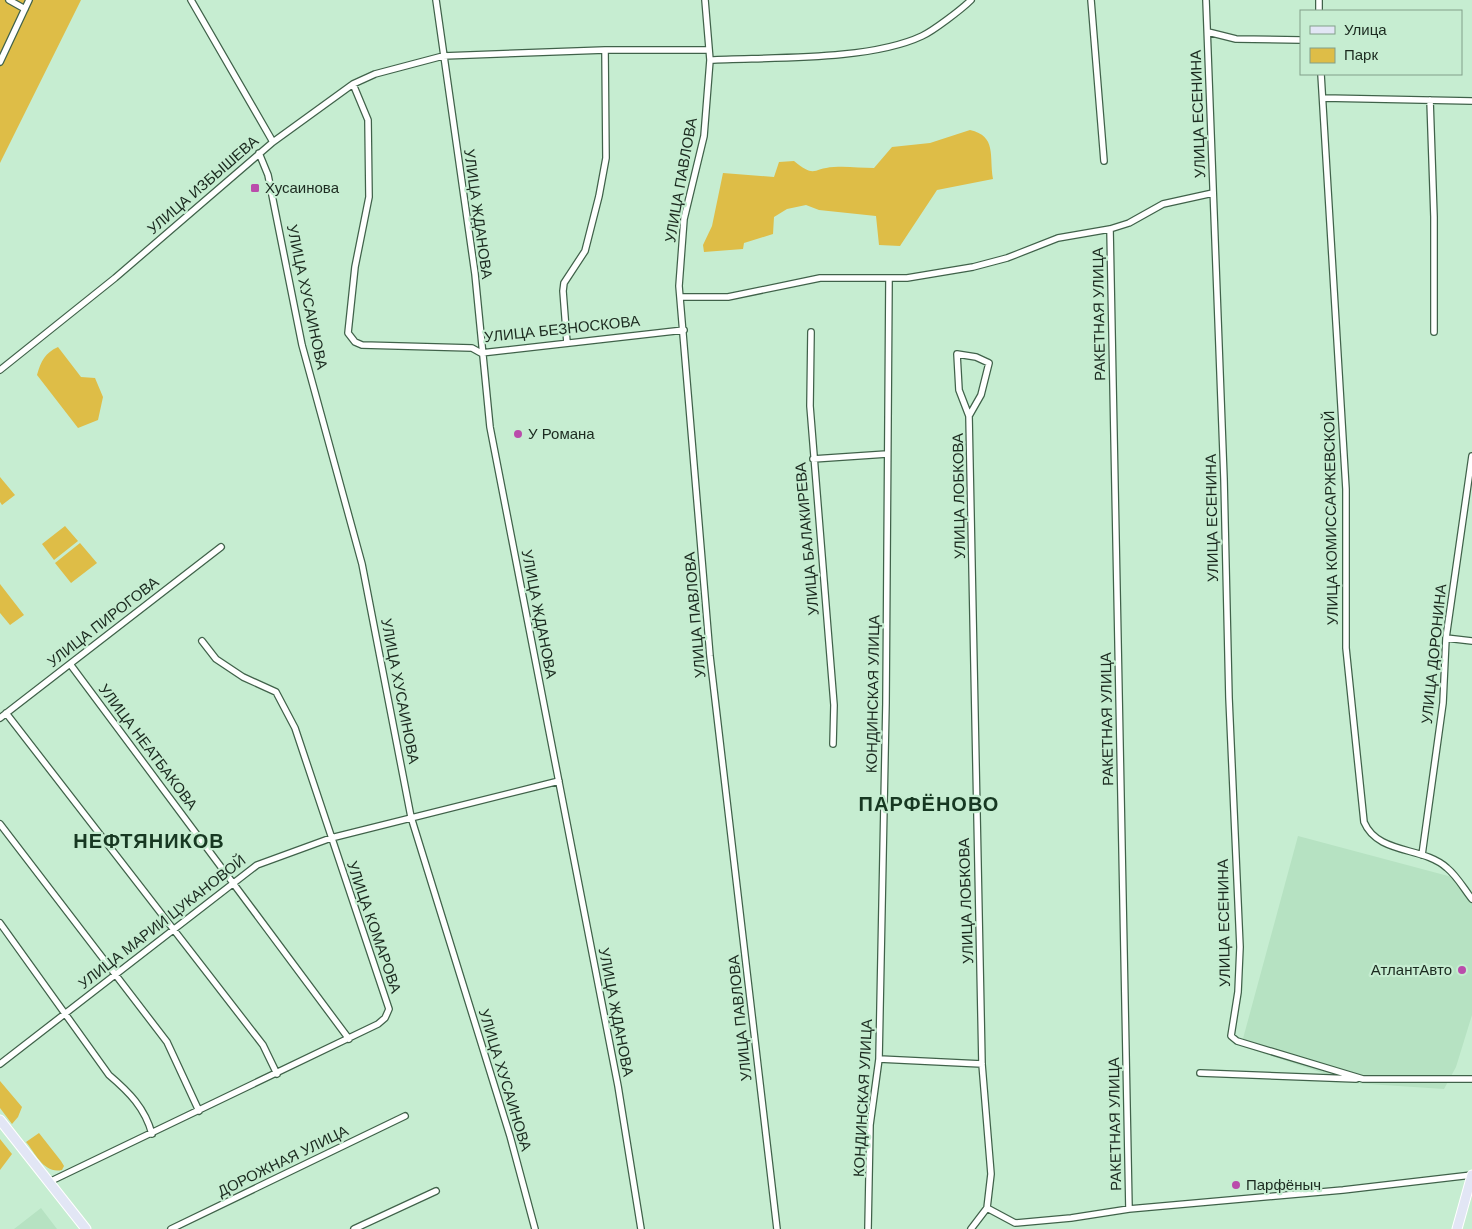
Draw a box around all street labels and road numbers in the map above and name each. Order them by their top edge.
street label: УЛИЦА ЕСЕНИНА [1187,50,1208,178]
street label: УЛИЦА ПАВЛОВА [661,116,700,244]
street label: УЛИЦА ИЗБЫШЕВА [144,132,262,237]
street label: УЛИЦА ЖДАНОВА [461,148,496,280]
street label: УЛИЦА ХУСАИНОВА [284,223,331,371]
street label: РАКЕТНАЯ УЛИЦА [1089,247,1108,381]
street label: УЛИЦА БЕЗНОСКОВА [483,312,641,345]
street label: УЛИЦА КОМИССАРЖЕВСКОЙ [1320,410,1341,626]
street label: УЛИЦА ЛОБКОВА [949,433,968,559]
street label: УЛИЦА ЕСЕНИНА [1202,454,1221,582]
street label: УЛИЦА БАЛАКИРЕВА [791,462,822,616]
street label: УЛИЦА ЖДАНОВА [519,548,560,680]
street label: УЛИЦА ПАВЛОВА [681,551,708,679]
street label: УЛИЦА ПИРОГОВА [44,573,162,670]
street label: УЛИЦА ДОРОНИНА [1418,583,1449,725]
street label: КОНДИНСКАЯ УЛИЦА [863,615,882,773]
street label: УЛИЦА ХУСАИНОВА [378,617,423,765]
street label: РАКЕТНАЯ УЛИЦА [1097,652,1116,786]
street label: УЛИЦА НЕАТБАКОВА [96,680,201,813]
street label: УЛИЦА ЛОБКОВА [955,838,976,964]
street label: УЛИЦА МАРИИ ЦУКАНОВОЙ [75,851,248,992]
street label: УЛИЦА КОМАРОВА [344,859,405,995]
street label: УЛИЦА ЕСЕНИНА [1214,859,1233,987]
street label: УЛИЦА ЖДАНОВА [596,946,637,1078]
street label: УЛИЦА ПАВЛОВА [724,954,755,1082]
street label: УЛИЦА ХУСАИНОВА [476,1007,535,1153]
street label: КОНДИНСКАЯ УЛИЦА [850,1019,875,1177]
street label: РАКЕТНАЯ УЛИЦА [1105,1057,1124,1191]
street label: ДОРОЖНАЯ УЛИЦА [215,1122,351,1200]

